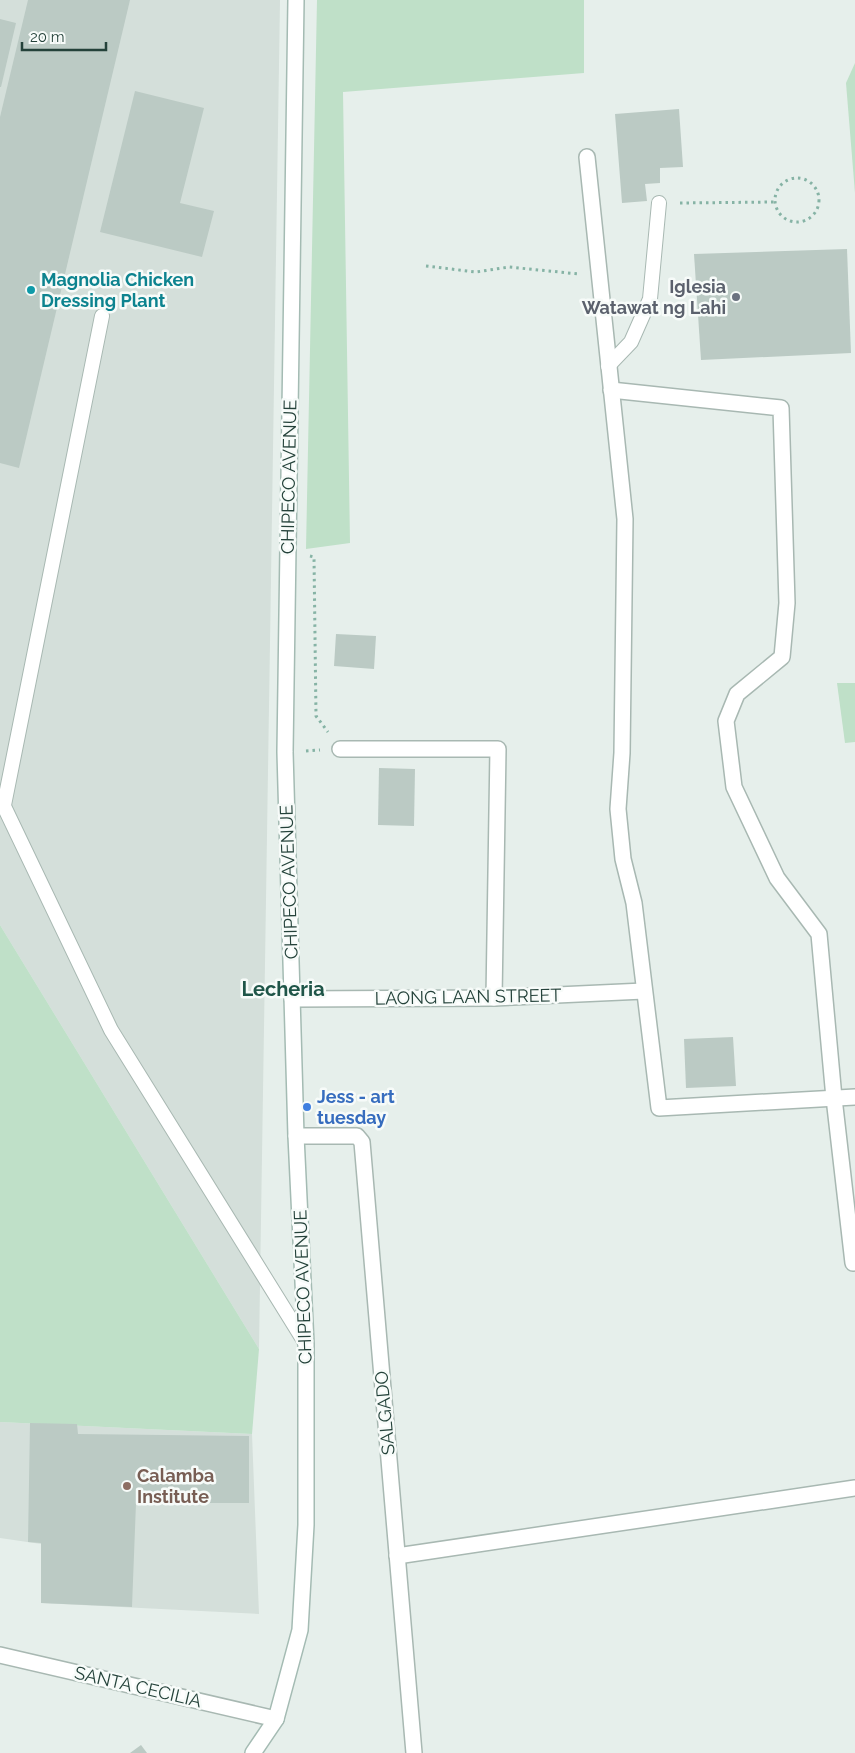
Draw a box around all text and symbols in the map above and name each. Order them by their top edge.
scale bar [22,20,106,52]
text: 20 m [30,28,65,46]
place label: Magnolia Chicken Dressing Plant [41,269,194,311]
place label: Iglesia Watawat ng Lahi [582,276,726,318]
marker: Magnolia Chicken Dressing Plant [25,284,37,296]
marker: Iglesia Watawat ng Lahi [730,291,742,303]
street label: CHIPECO AVENUE [277,400,300,554]
street label: CHIPECO AVENUE [275,804,302,960]
district label: Lecheria [241,977,325,1001]
street label: LAONG LAAN STREET [374,984,562,1009]
place label: Jess - art tuesday [317,1086,395,1128]
marker: Jess - art tuesday [301,1101,313,1113]
street label: CHIPECO AVENUE [289,1209,316,1365]
street label: SALGADO [370,1370,399,1456]
place label: Calamba Institute [137,1465,214,1507]
marker: Calamba Institute [121,1480,133,1492]
street label: SANTA CECILIA [73,1662,204,1711]

